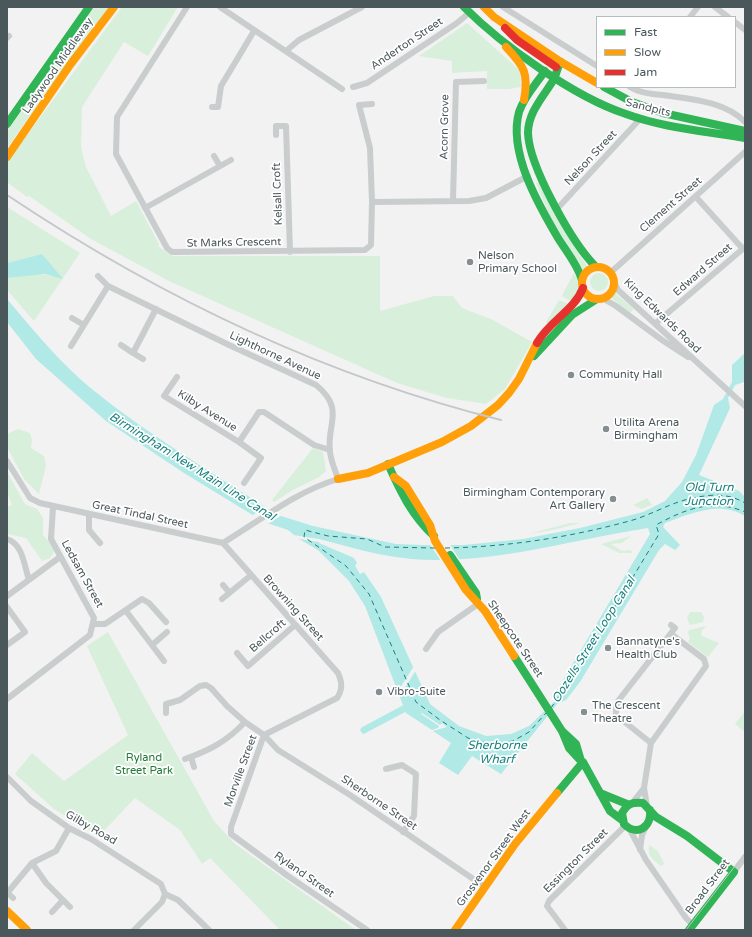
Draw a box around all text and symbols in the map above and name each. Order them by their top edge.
street label: Anderton Street [368,15,446,73]
street label: Ladywood Middleway [20,16,96,116]
legend [596,16,736,88]
text: Fast [634,25,657,39]
text: Slow [634,45,661,59]
text: Jam [634,65,657,79]
street label: Acorn Grove [438,94,452,160]
street label: Sandpits [624,96,672,120]
street label: Nelson Street [562,128,620,188]
street label: Kelsall Croft [270,162,286,226]
street label: Clement Street [637,174,705,236]
street label: St Marks Crescent [187,236,281,250]
street label: Edward Street [671,241,735,299]
place label: Nelson Primary School [478,249,557,275]
marker: Nelson Primary School [465,257,475,267]
street label: King Edwards Road [621,276,703,356]
street label: Lighthorne Avenue [227,329,323,383]
place label: Community Hall [579,368,662,382]
marker: Community Hall [566,370,576,380]
street label: Kilby Avenue [175,387,239,435]
water label: Birmingham New Main Line Canal [106,410,278,524]
place label: Utilita Arena Birmingham [614,416,679,442]
marker: Utilita Arena Birmingham [601,424,611,434]
water label: Old Turn Junction [684,481,734,509]
place label: Birmingham Contemporary Art Gallery [463,486,605,512]
marker: Birmingham Contemporary Art Gallery [608,494,618,504]
street label: Great Tindal Street [91,498,189,532]
street label: Ledsam Street [58,538,106,610]
street label: Browning Street [260,572,326,644]
water label: Oozells Street Loop Canal [549,574,639,706]
street label: Sheepcote Street [484,598,546,680]
street label: Bellcroft [247,617,289,655]
place label: Bannatyne's Health Club [616,635,680,661]
marker: Bannatyne's Health Club [603,643,613,653]
place label: Vibro-Suite [387,685,446,699]
marker: Vibro-Suite [374,687,384,697]
place label: The Crescent Theatre [592,699,660,725]
marker: The Crescent Theatre [579,707,589,717]
street label: Morville Street [222,733,260,809]
water label: Sherborne Wharf [467,739,527,767]
park label: Ryland Street Park [115,751,173,777]
street label: Sherborne Street [338,773,420,833]
street label: Grosvenor Street West [454,807,534,909]
street label: Gilby Road [63,808,119,848]
street label: Essington Street [541,826,611,896]
street label: Ryland Street [271,849,337,901]
street label: Broad Street [683,857,733,917]

